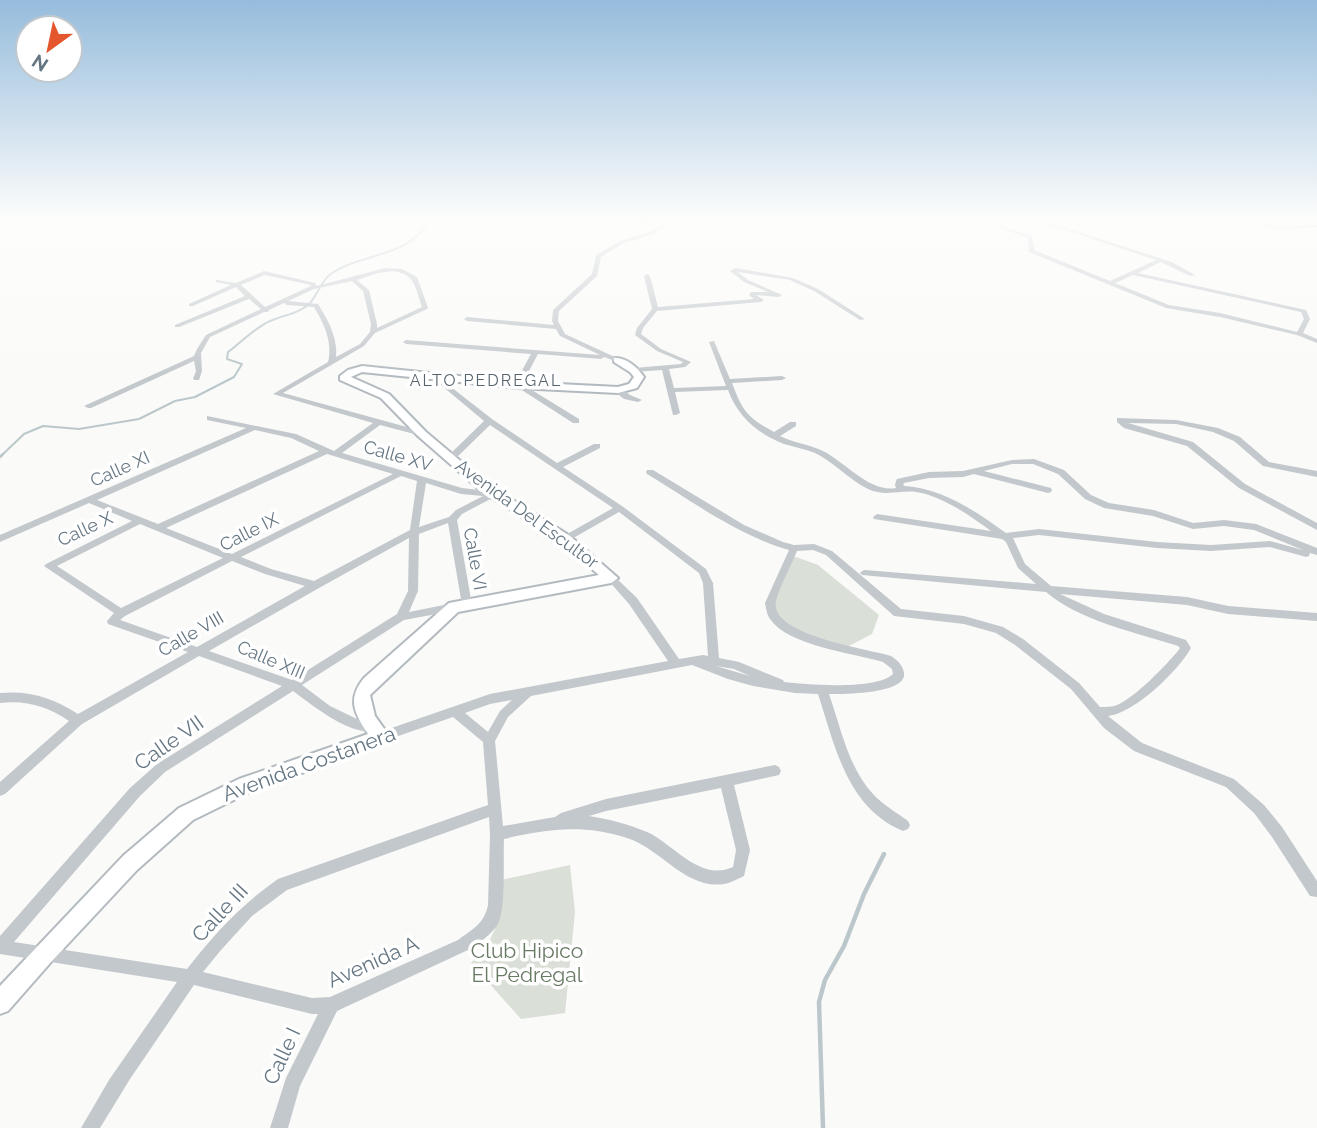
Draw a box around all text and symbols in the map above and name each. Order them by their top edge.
north arrow [14,14,84,84]
text: N [28,50,52,76]
district label: ALTO PEDREGAL [410,371,562,390]
street label: Calle XV [361,436,435,475]
street label: Calle XI [87,446,153,491]
street label: Avenida Del Escultor [452,455,604,573]
street label: Calle X [54,506,116,550]
street label: Calle IX [216,508,282,555]
street label: Calle VI [460,526,491,592]
street label: Calle VIII [154,606,227,661]
street label: Calle XIII [234,636,308,683]
street label: Calle VII [129,710,208,775]
street label: Avenida Costanera [219,721,399,806]
street label: Calle III [186,878,253,947]
street label: Avenida A [323,930,422,993]
park label: Club Hipico El Pedregal [471,938,583,987]
street label: Calle I [258,1023,306,1088]

